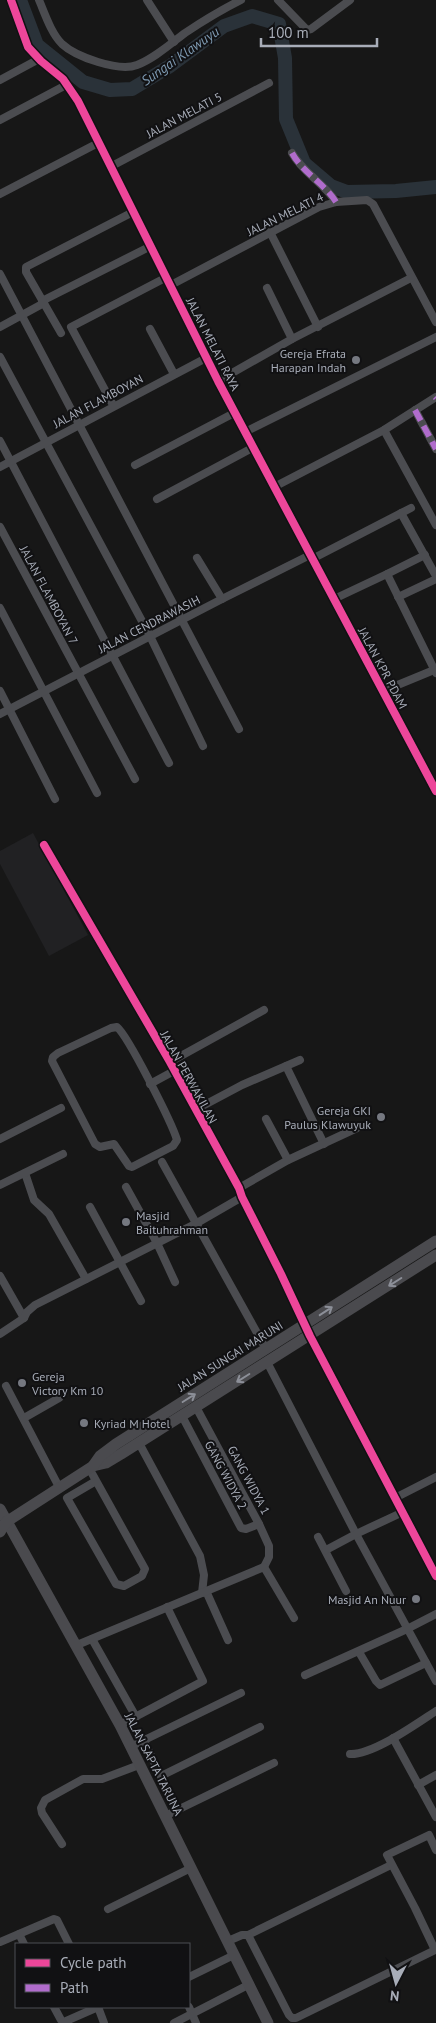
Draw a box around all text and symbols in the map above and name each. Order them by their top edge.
scale bar [261,15,377,47]
water label: Sungai Klawuyu [137,22,223,90]
text: 100 m [268,23,309,42]
street label: JALAN MELATI 5 [143,89,224,142]
street label: JALAN MELATI 4 [243,189,326,239]
street label: JALAN MELATI RAYA [183,294,243,393]
place label: Gereja Efrata Harapan Indah [271,346,346,375]
marker: Gereja Efrata Harapan Indah [350,354,362,366]
street label: JALAN FLAMBOYAN [50,371,146,432]
street label: JALAN FLAMBOYAN 7 [16,542,81,647]
street label: JALAN CENDRAWASIH [95,592,202,657]
street label: JALAN KPR PDAM [355,624,411,711]
street label: JALAN PERWAKILAN [157,1027,221,1126]
place label: Gereja GKI Paulus Klawuyuk [284,1103,371,1132]
marker: Gereja GKI Paulus Klawuyuk [375,1111,387,1123]
place label: Masjid Baituhrahman [136,1208,208,1237]
marker: Masjid Baituhrahman [120,1216,132,1228]
one-way arrow [388,1277,402,1287]
one-way arrow [319,1305,333,1316]
street label: JALAN SUNGAI MARUNI [174,1317,285,1395]
place label: Gereja Victory Km 10 [31,1369,104,1398]
one-way arrow [236,1373,250,1383]
marker: Gereja Victory Km 10 [16,1377,28,1389]
one-way arrow [182,1393,196,1403]
place label: Kyriad M Hotel [94,1416,170,1431]
marker: Kyriad M Hotel [78,1417,90,1429]
street label: GANG WIDYA 2 [202,1438,250,1512]
street label: GANG WIDYA 1 [225,1443,273,1517]
place label: Masjid An Nuur [328,1592,406,1607]
marker: Masjid An Nuur [410,1593,422,1605]
street label: JALAN SAPTA TARUNA [121,1709,186,1818]
legend [15,1943,190,2008]
text: Cycle path [60,1953,126,1972]
north arrow [371,1958,421,2008]
text: Path [60,1978,89,1997]
text: N [389,1986,400,2005]

